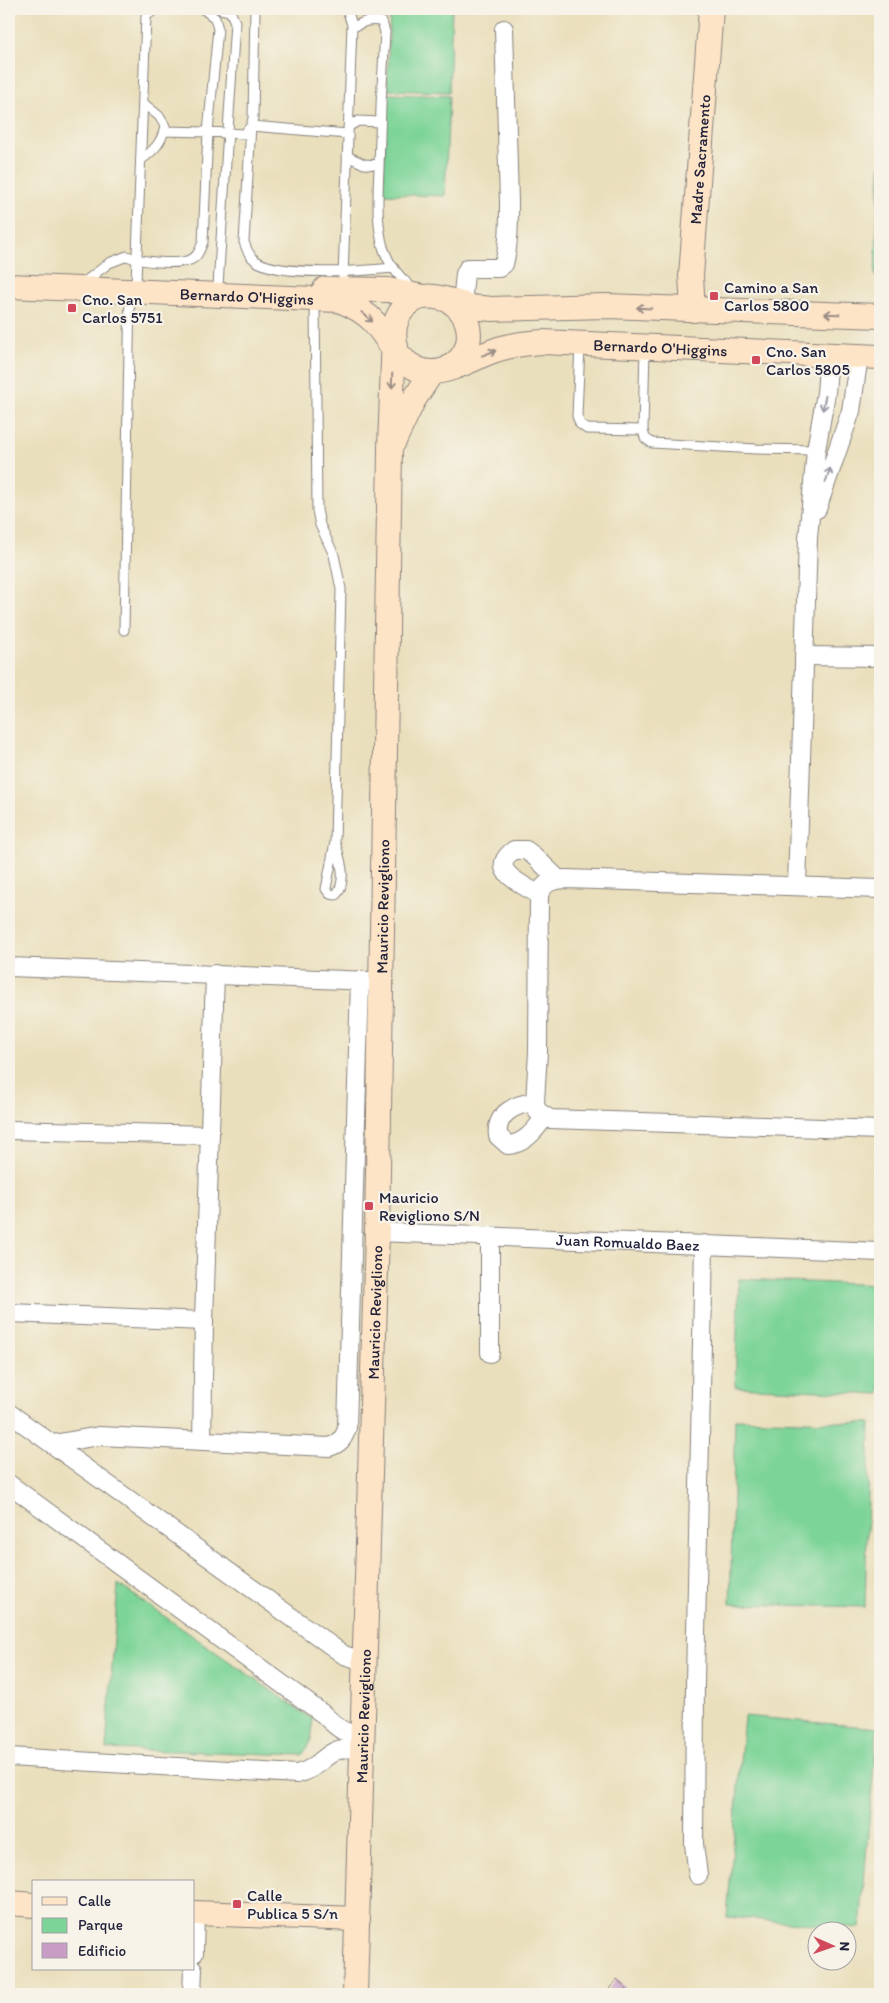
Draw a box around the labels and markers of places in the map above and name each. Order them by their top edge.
place label: Camino a San Carlos 5800 [724,278,818,315]
place label: Cno. San Carlos 5751 [82,290,163,327]
marker: Camino a San Carlos 5800 [708,290,720,302]
marker: Cno. San Carlos 5751 [66,302,78,314]
place label: Cno. San Carlos 5805 [766,342,850,379]
marker: Cno. San Carlos 5805 [750,354,762,366]
place label: Mauricio Revigliono S/N [379,1188,480,1225]
marker: Mauricio Revigliono S/N [363,1200,375,1212]
place label: Calle Publica 5 S/n [247,1886,338,1923]
marker: Calle Publica 5 S/n [231,1898,243,1910]

